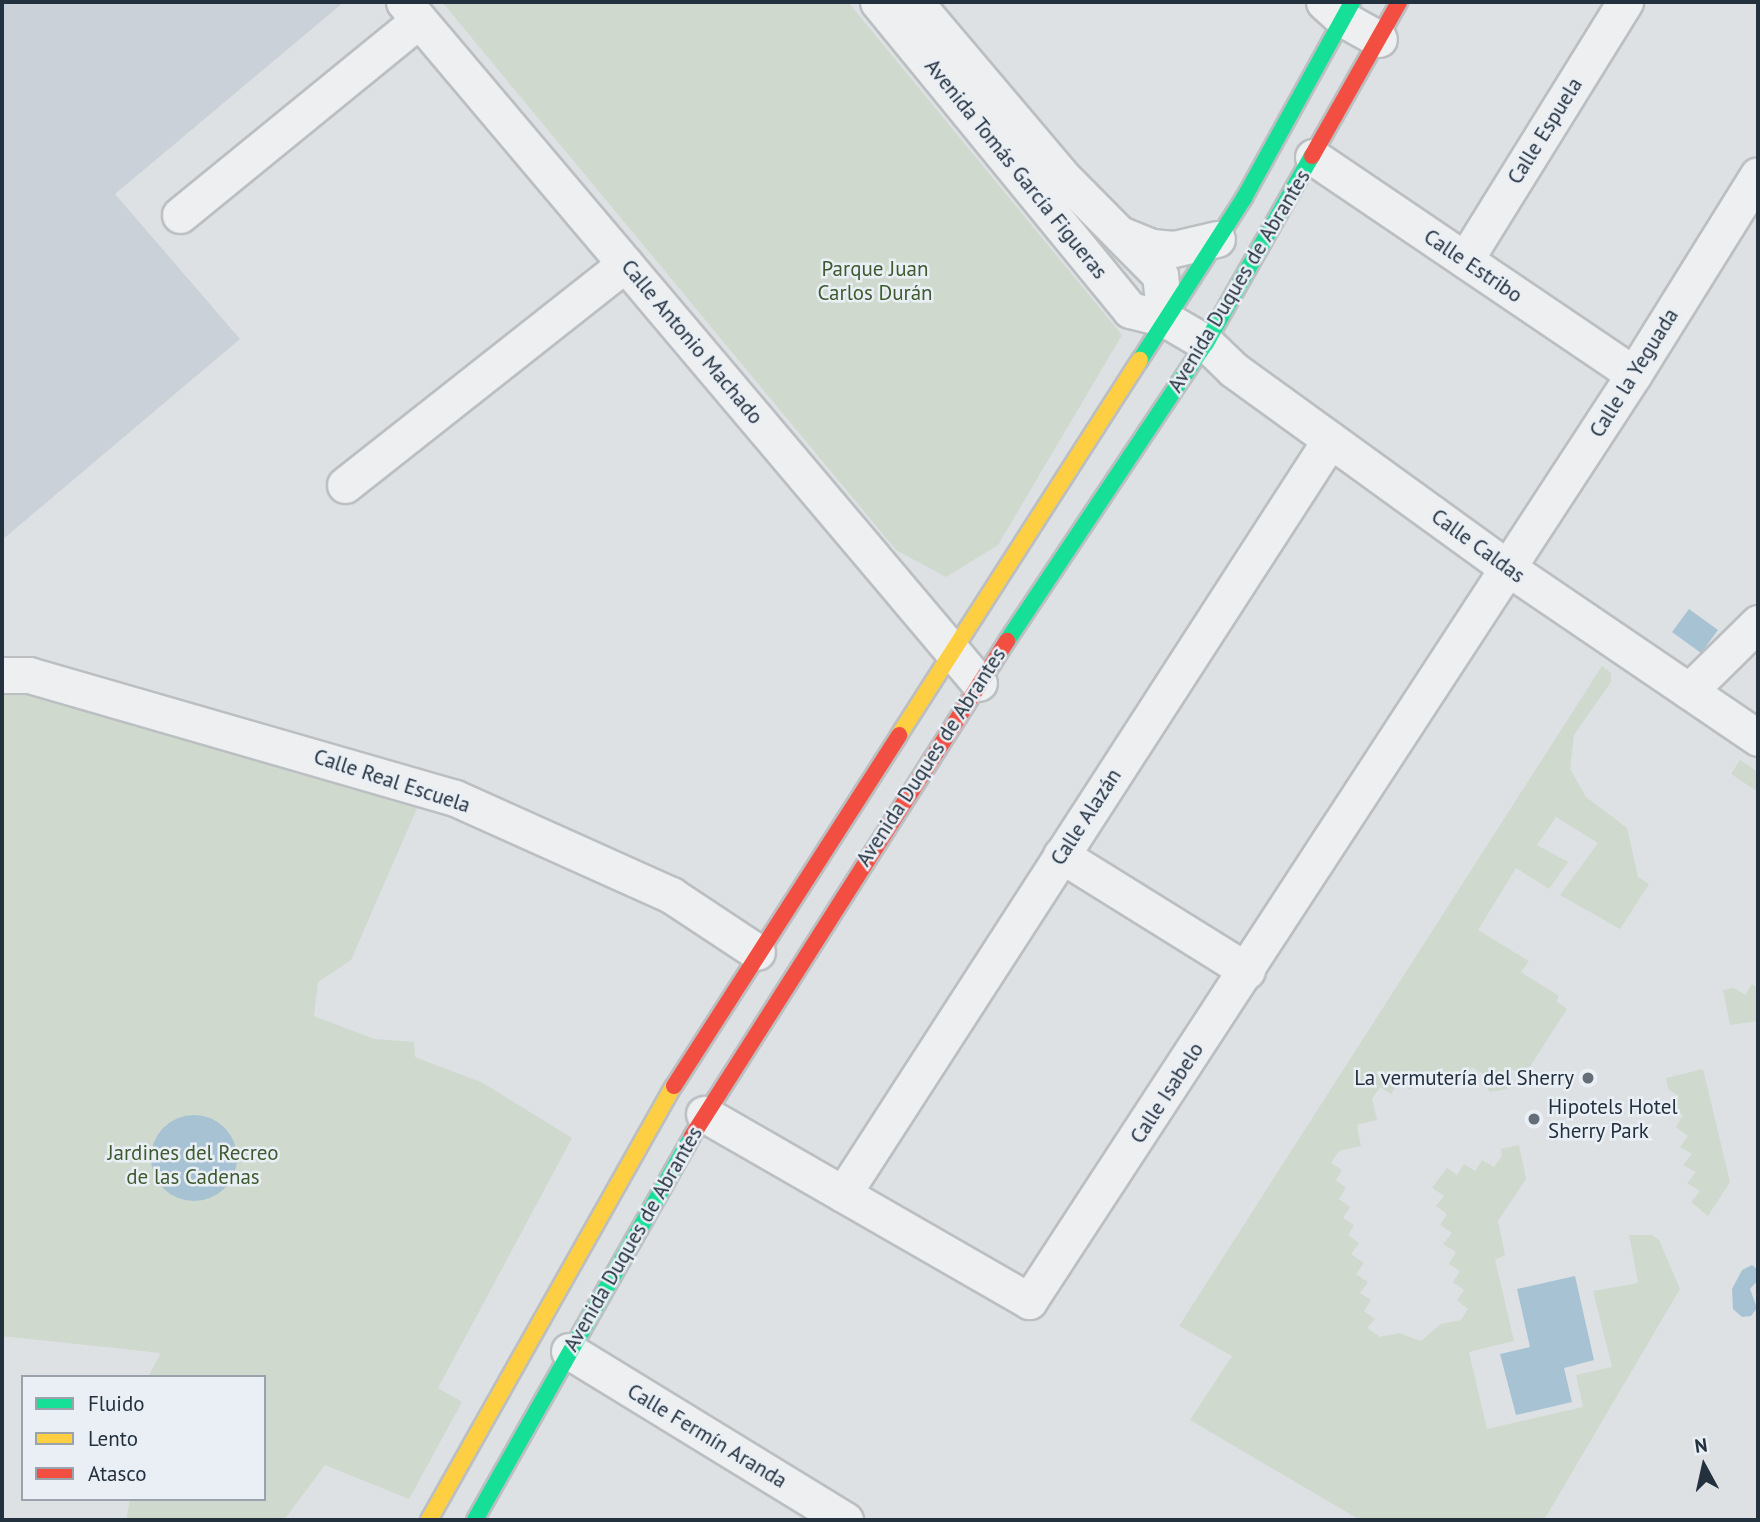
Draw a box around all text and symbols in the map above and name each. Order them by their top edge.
street label: Avenida Tomás García Figueras [919,54,1113,284]
street label: Calle Espuela [1502,73,1588,189]
street label: Avenida Duques de Abrantes [1162,165,1316,397]
street label: Calle Estribo [1419,224,1527,308]
street label: Calle Antonio Machado [616,254,768,430]
park label: Parque Juan Carlos Durán [817,256,933,306]
street label: Calle la Yeguada [1584,304,1684,442]
street label: Calle Caldas [1426,504,1530,588]
street label: Avenida Duques de Abrantes [851,643,1011,871]
street label: Calle Real Escuela [311,744,473,818]
street label: Calle Alazán [1045,764,1127,870]
street label: Calle Isabelo [1125,1038,1209,1148]
place label: La vermutería del Sherry [1354,1065,1574,1091]
marker: La vermutería del Sherry [1580,1070,1596,1086]
place label: Hipotels Hotel Sherry Park [1548,1094,1678,1144]
marker: Hipotels Hotel Sherry Park [1526,1111,1542,1127]
street label: Avenida Duques de Abrantes [558,1122,708,1356]
park label: Jardines del Recreo de las Cadenas [107,1140,279,1190]
legend [21,1375,266,1501]
street label: Calle Fermín Aranda [622,1378,792,1494]
text: Fluido [88,1390,145,1417]
text: Lento [88,1425,138,1452]
north arrow [1669,1431,1739,1501]
text: N [1693,1432,1709,1458]
text: Atasco [88,1460,147,1487]

